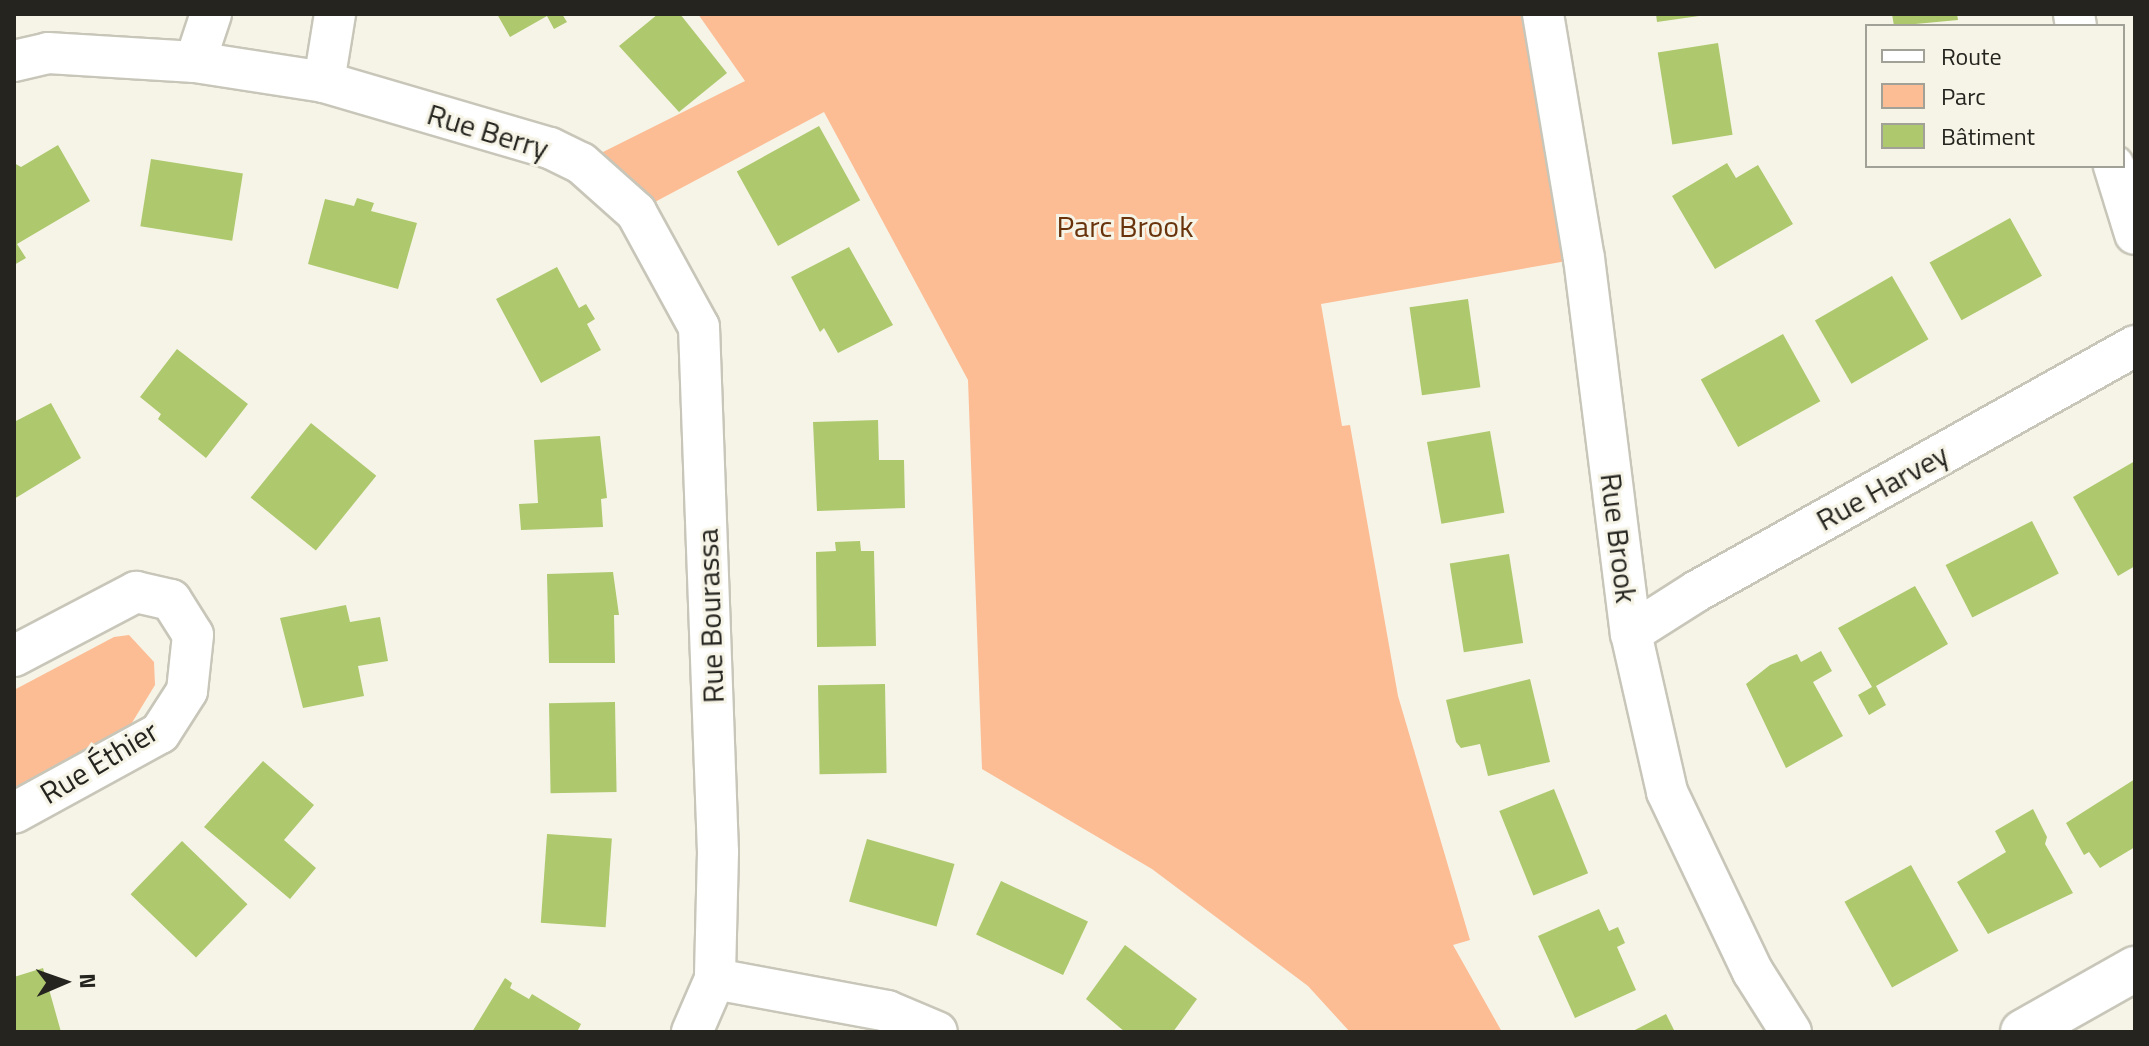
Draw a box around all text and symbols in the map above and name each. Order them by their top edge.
legend [1865,24,2125,168]
text: Route [1941,38,2002,74]
text: Parc [1941,78,1986,114]
street label: Rue Berry [423,96,553,166]
text: Bâtiment [1941,118,2035,154]
park label: Parc Brook [1056,208,1194,244]
street label: Rue Harvey [1810,436,1954,538]
street label: Rue Brook [1593,471,1645,605]
street label: Rue Bourassa [689,528,731,704]
street label: Rue Éthier [33,713,165,811]
north arrow [24,942,104,1022]
text: N [71,973,105,989]

